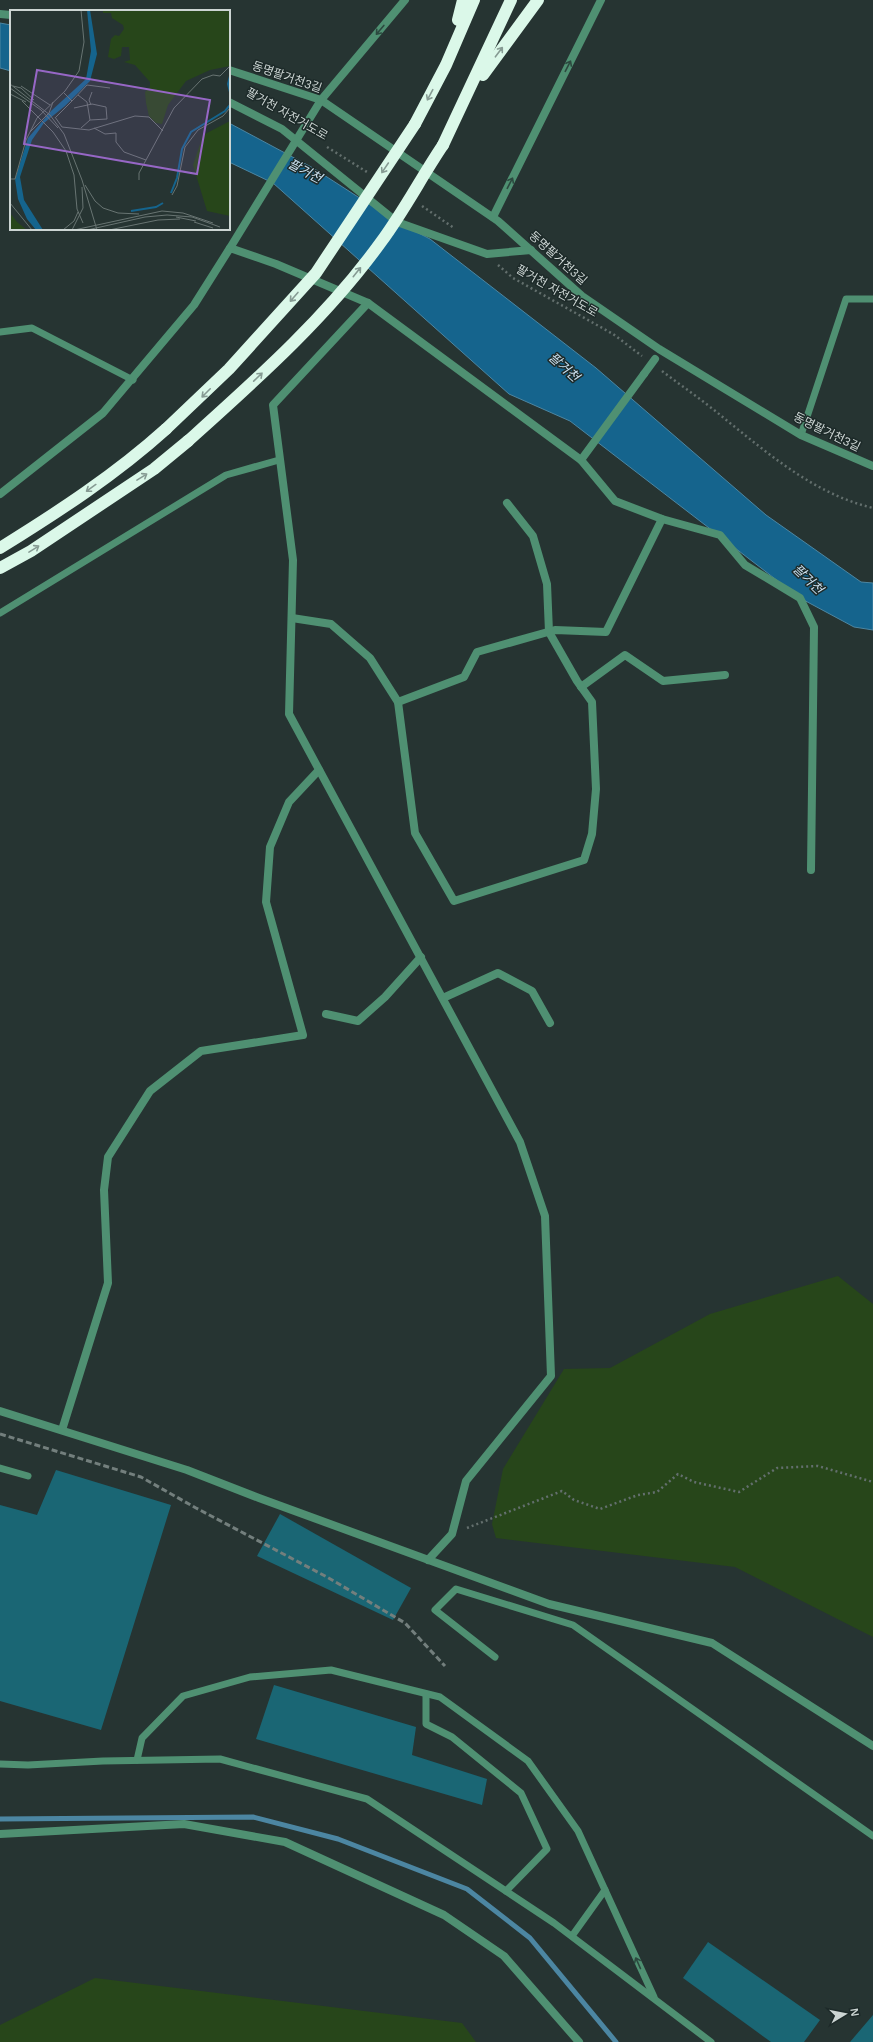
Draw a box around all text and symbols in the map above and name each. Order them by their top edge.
inset map [10,10,230,230]
one-way arrow [376,24,385,35]
one-way arrow [495,47,503,58]
street label: 동명팔거천3길 [250,59,324,95]
one-way arrow [565,61,573,73]
street label: 팔거천 자전거도로 [244,85,330,143]
one-way arrow [426,88,433,100]
water label: 팔거천 [286,156,325,187]
one-way arrow [381,162,389,173]
one-way arrow [507,177,514,189]
street label: 동명팔거천3길 [526,228,590,288]
street label: 팔거천 자전거도로 [514,262,600,320]
one-way arrow [352,267,361,277]
one-way arrow [290,292,299,303]
water label: 팔거천 [546,349,583,385]
one-way arrow [253,372,263,382]
one-way arrow [201,388,211,397]
street label: 동명팔거천3길 [791,410,863,454]
one-way arrow [136,473,147,481]
one-way arrow [86,484,97,492]
one-way arrow [28,544,40,552]
water label: 팔거천 [790,561,827,598]
one-way arrow [634,1958,642,1970]
north arrow [825,1994,865,2034]
text: N [848,2007,861,2017]

